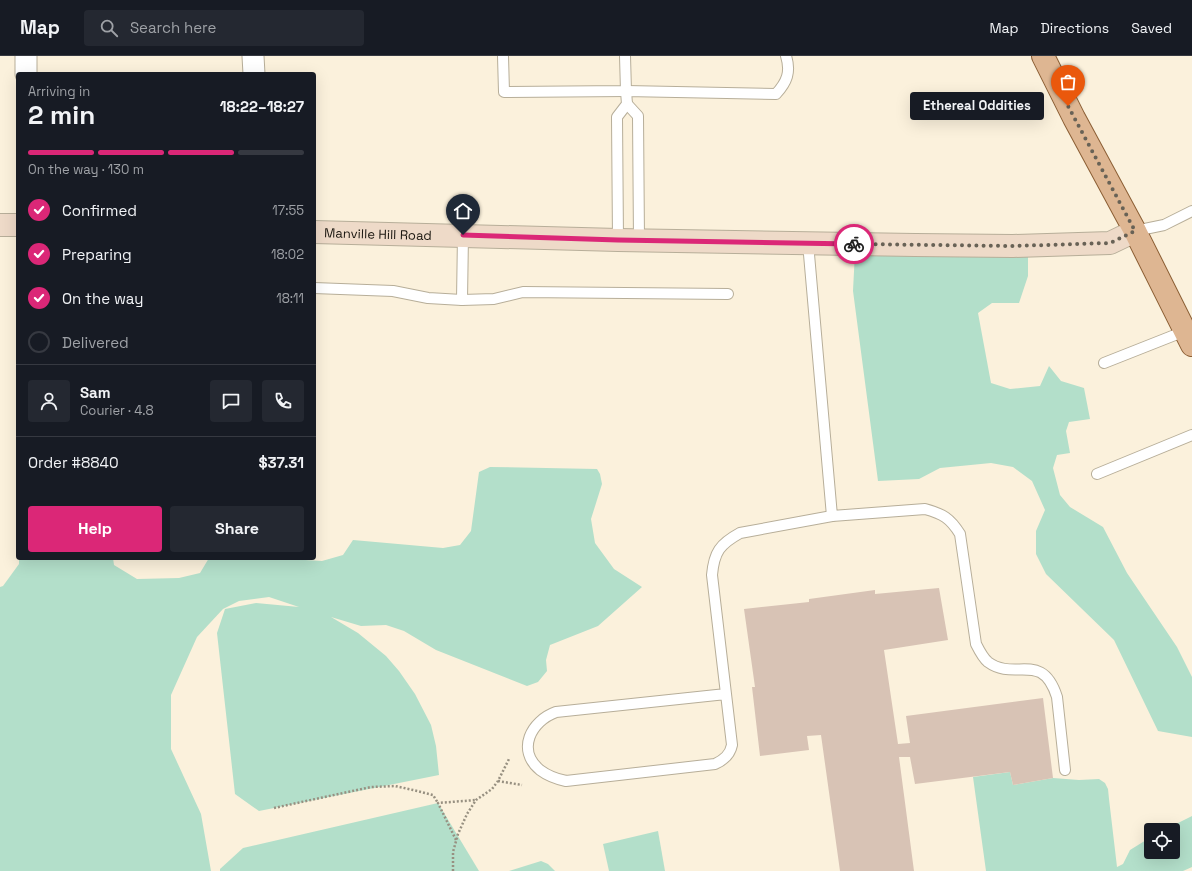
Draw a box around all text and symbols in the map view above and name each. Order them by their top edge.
search box [84,10,364,46]
text: Map [20,15,60,40]
icon: search [98,17,120,39]
text: Search here [130,18,216,37]
text: Map [989,19,1019,37]
text: Directions [1041,19,1109,37]
text: Saved [1131,19,1172,37]
pin [1051,65,1085,106]
icon: bag [1057,71,1079,93]
text: Arriving in [28,83,90,100]
callout: Ethereal Oddities [910,92,1044,120]
text: 18:22–18:27 [220,97,304,116]
text: Ethereal Oddities [923,97,1031,114]
text: 2 min [28,98,95,132]
text: On the way · 130 m [28,161,144,178]
pin [446,194,480,235]
icon: check [28,199,50,221]
icon: home [452,200,474,222]
text: Confirmed [62,201,137,220]
text: 17:55 [272,202,304,219]
street label: Manville Hill Road [324,224,432,244]
courier [834,224,874,264]
icon: bike [843,233,865,255]
icon: check [28,243,50,265]
text: Preparing [62,245,132,264]
text: 18:02 [271,246,304,263]
icon: check [28,287,50,309]
text: On the way [62,289,143,308]
text: 18:11 [276,290,304,307]
text: Delivered [62,333,129,352]
button: person [28,380,70,422]
button: chat [210,380,252,422]
button: phone [262,380,304,422]
text: Sam [80,383,111,402]
text: Courier · 4.8 [80,402,154,419]
text: Order #8840 [28,453,119,472]
text: $37.31 [258,453,304,472]
button: Help [28,506,162,552]
button: Share [170,506,304,552]
map controls [1144,823,1180,859]
button: locate [1144,823,1180,859]

